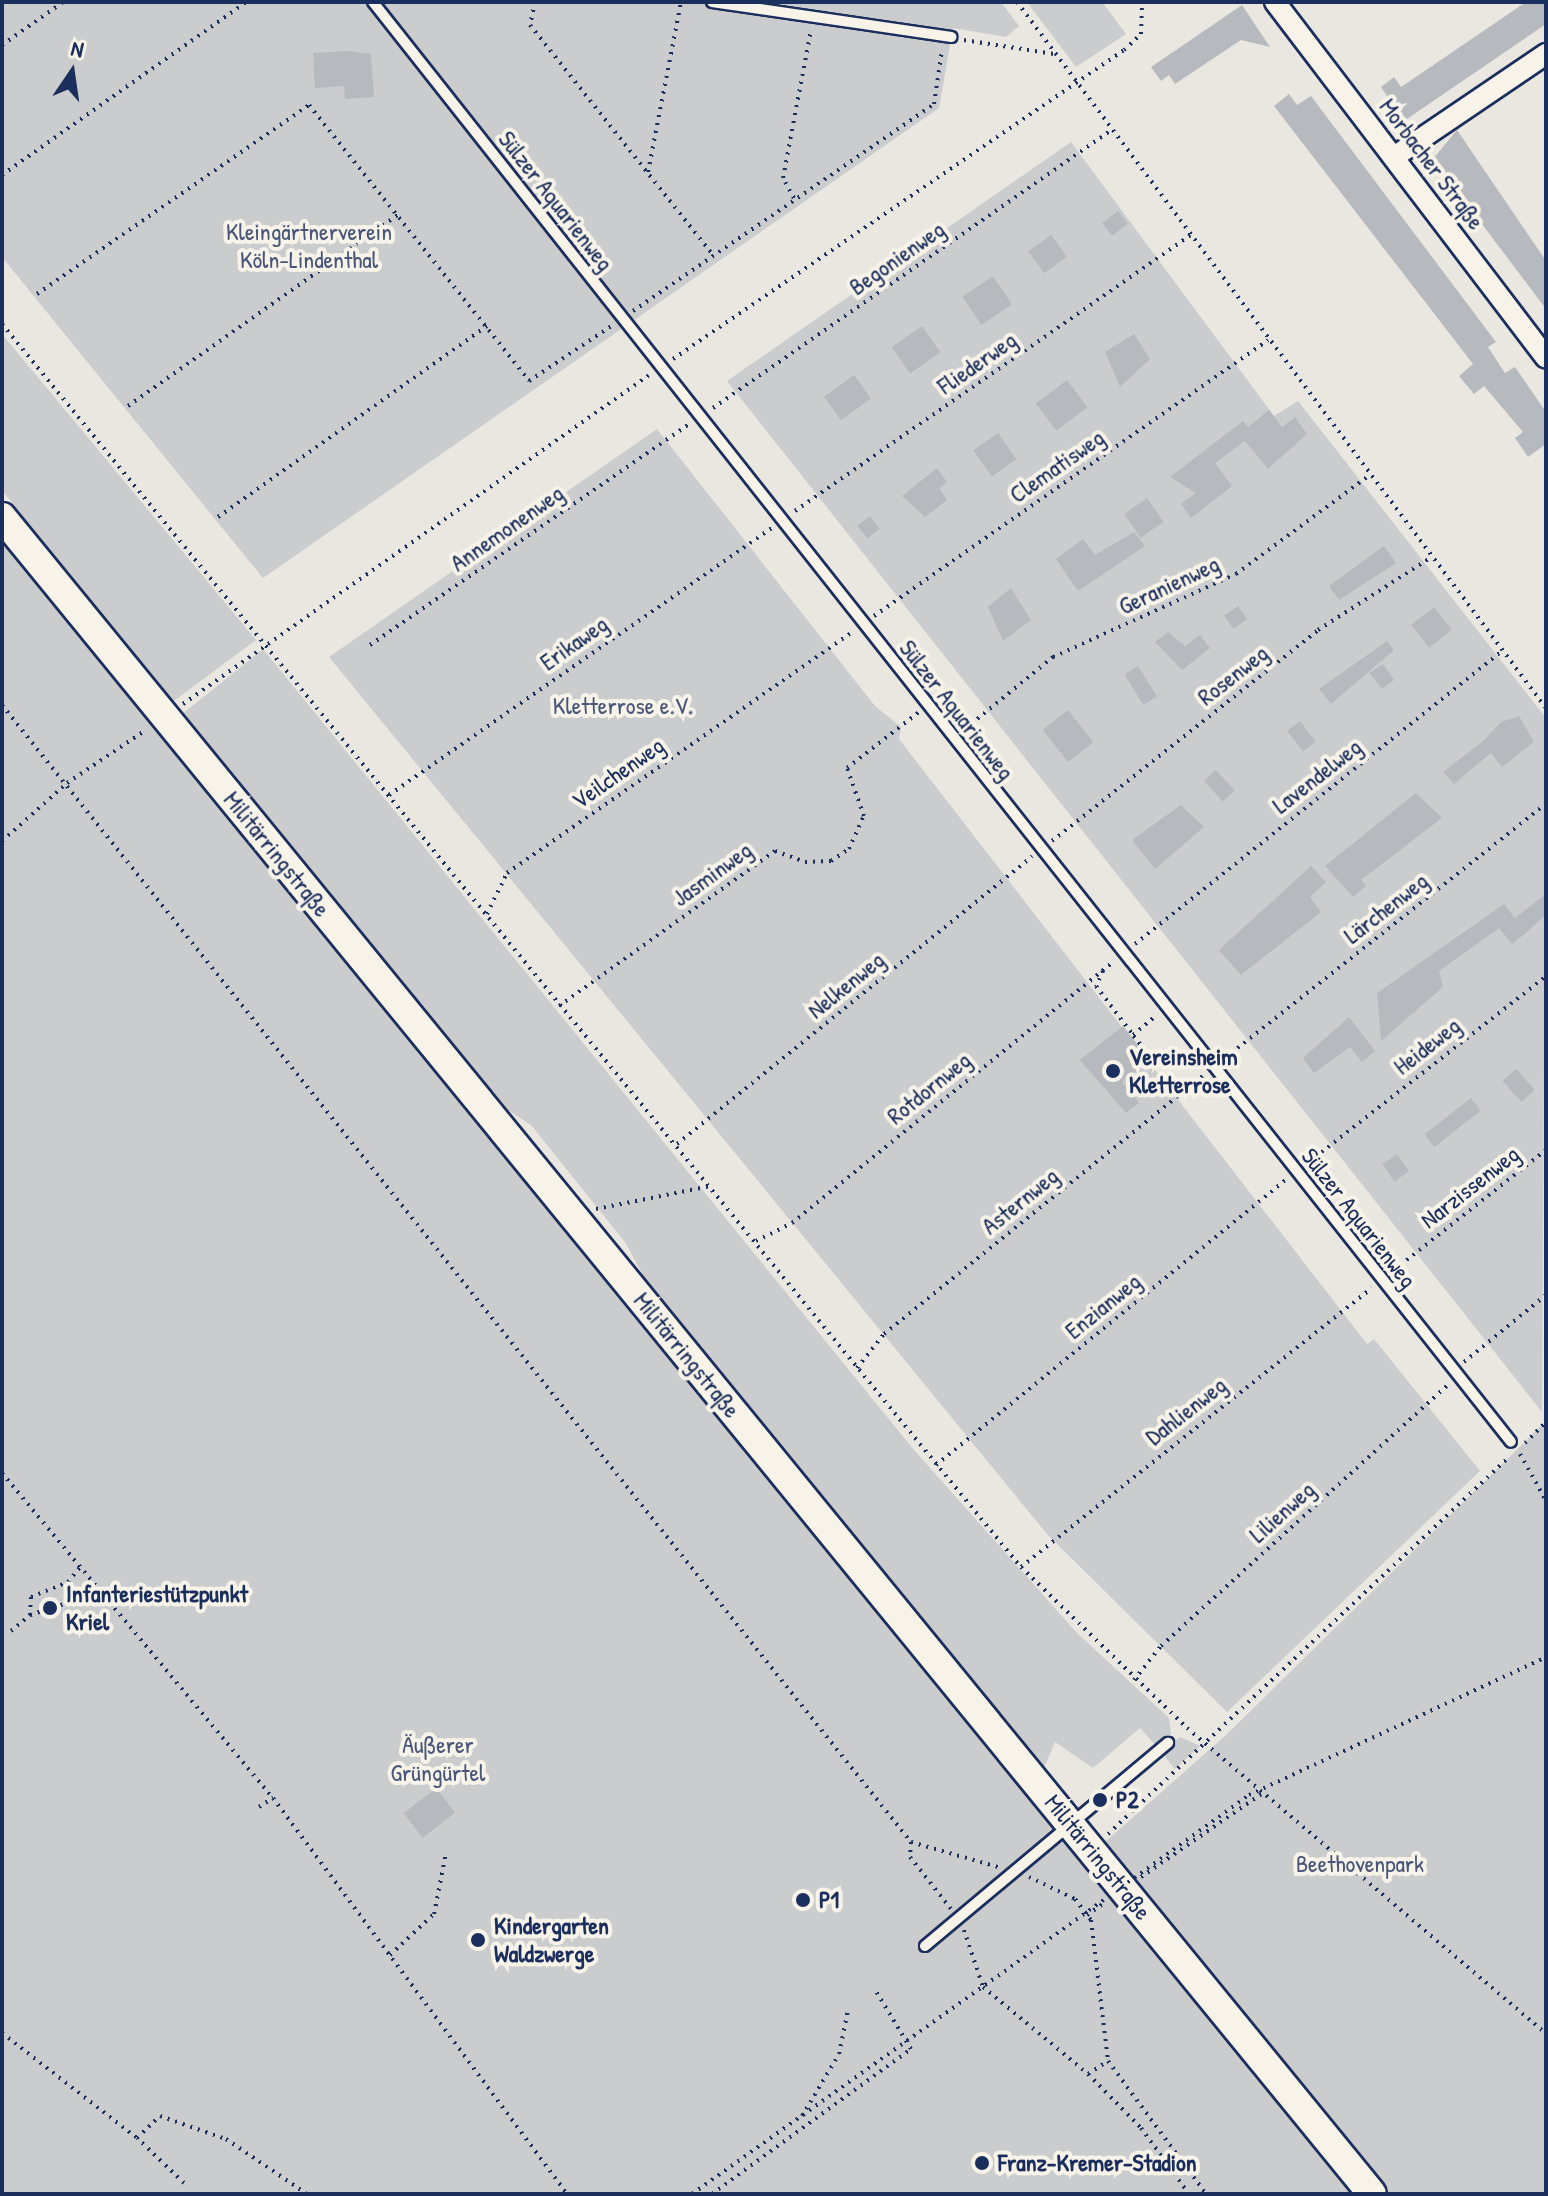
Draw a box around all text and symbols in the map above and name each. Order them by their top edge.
north arrow [32,32,112,112]
text: N [68,33,86,65]
street label: Morbacher Straße [1373,93,1491,235]
street label: Sülzer Aquarienweg [492,125,620,277]
street label: Begonienweg [844,215,950,301]
park label: Kleingärtnerverein Köln-Lindenthal [226,218,392,274]
street label: Fliederweg [932,325,1022,401]
street label: Clematisweg [1004,423,1110,509]
street label: Annemonenweg [445,478,569,578]
street label: Geranienweg [1114,549,1224,621]
street label: Erikaweg [535,609,613,677]
street label: Sülzer Aquarienweg [893,634,1021,786]
street label: Rosenweg [1192,639,1274,711]
park label: Kletterrose e.V. [553,692,693,720]
street label: Veilchenweg [566,731,670,815]
street label: Lavendelweg [1267,732,1367,820]
street label: Militärringstraße [218,786,336,922]
street label: Jasminweg [667,835,757,913]
street label: Lärchenweg [1338,866,1434,950]
street label: Nelkenweg [802,945,890,1025]
street label: Heideweg [1388,1011,1466,1081]
place label: Vereinsheim Kletterrose [1129,1043,1238,1099]
street label: Rotdornweg [881,1046,977,1130]
marker: Vereinsheim Kletterrose [1104,1062,1122,1080]
street label: Narzissenweg [1415,1140,1525,1234]
street label: Sülzer Aquarienweg [1295,1142,1423,1294]
street label: Asternweg [976,1161,1064,1241]
street label: Enzianweg [1059,1267,1147,1345]
street label: Militärringstraße [628,1287,746,1423]
street label: Dahlienweg [1140,1371,1232,1451]
street label: Lilienweg [1243,1475,1321,1549]
place label: Infanteriestützpunkt Kriel [66,1580,248,1636]
marker: Infanteriestützpunkt Kriel [41,1599,59,1617]
park label: Äußerer Grüngürtel [391,1731,485,1787]
place label: P2 [1116,1786,1139,1814]
street label: Militärringstraße [1039,1789,1157,1925]
marker: P2 [1091,1791,1109,1809]
park label: Beethovenpark [1296,1850,1424,1878]
place label: P1 [819,1886,839,1914]
marker: P1 [794,1891,812,1909]
place label: Kindergarten Waldzwerge [494,1912,609,1968]
marker: Kindergarten Waldzwerge [469,1931,487,1949]
place label: Franz-Kremer-Stadion [998,2149,1197,2177]
marker: Franz-Kremer-Stadion [973,2154,991,2172]

